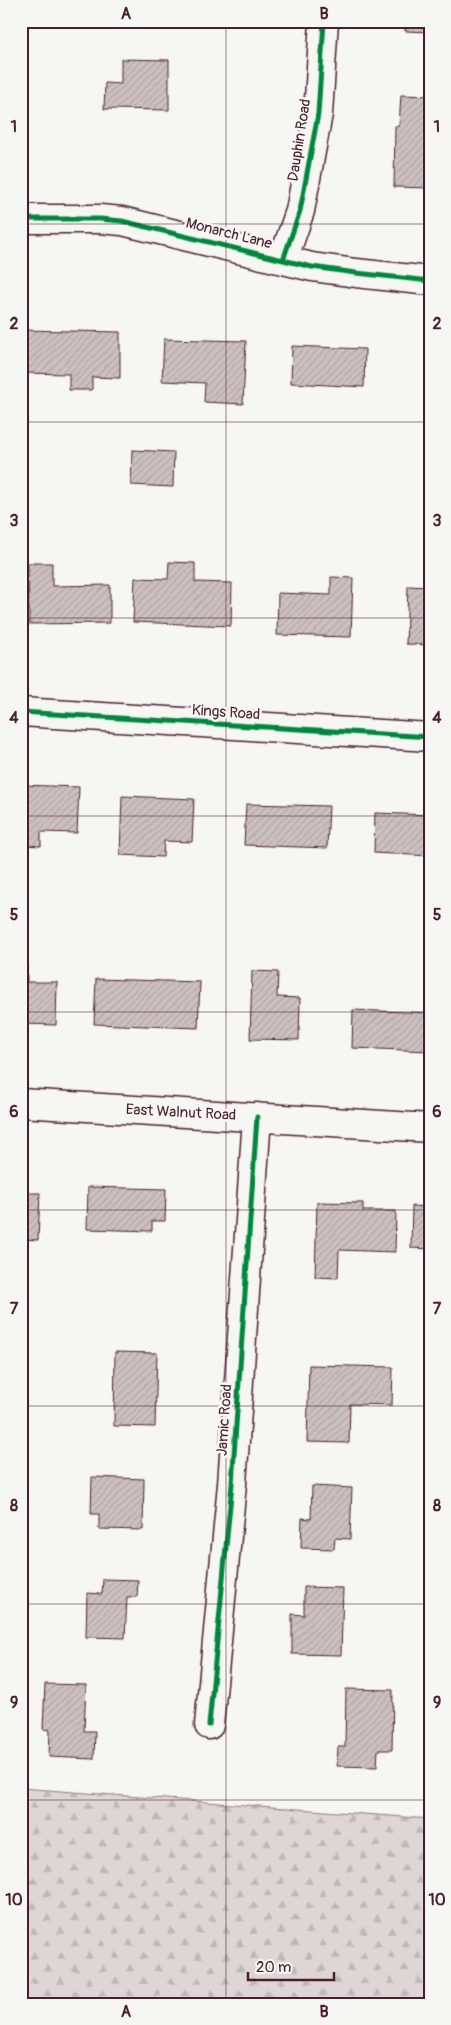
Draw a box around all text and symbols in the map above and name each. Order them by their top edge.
text: A [121,4,132,24]
text: B [319,4,329,24]
street label: Dauphin Road [284,97,315,183]
text: 1 [11,117,17,137]
text: 1 [434,117,440,137]
street label: Monarch Lane [184,214,275,254]
text: 2 [10,314,19,334]
text: 2 [433,314,442,334]
text: 3 [10,511,19,531]
text: 3 [433,511,442,531]
street label: Kings Road [191,701,261,724]
text: 4 [9,708,19,728]
text: 4 [432,708,442,728]
text: 5 [10,905,19,925]
text: 5 [433,905,442,925]
street label: East Walnut Road [125,1100,237,1125]
text: 6 [9,1102,19,1122]
text: 6 [432,1102,442,1122]
text: 7 [10,1299,19,1319]
text: 7 [433,1299,442,1319]
street label: Jamic Road [213,1383,236,1457]
text: 8 [10,1496,18,1516]
text: 8 [433,1496,441,1516]
text: 9 [10,1693,18,1713]
text: 9 [433,1693,441,1713]
text: 10 [5,1890,23,1910]
text: 10 [428,1890,446,1910]
scale bar [248,1950,335,1982]
text: 20 m [256,1958,291,1977]
text: A [121,2002,132,2022]
text: B [319,2002,329,2022]

